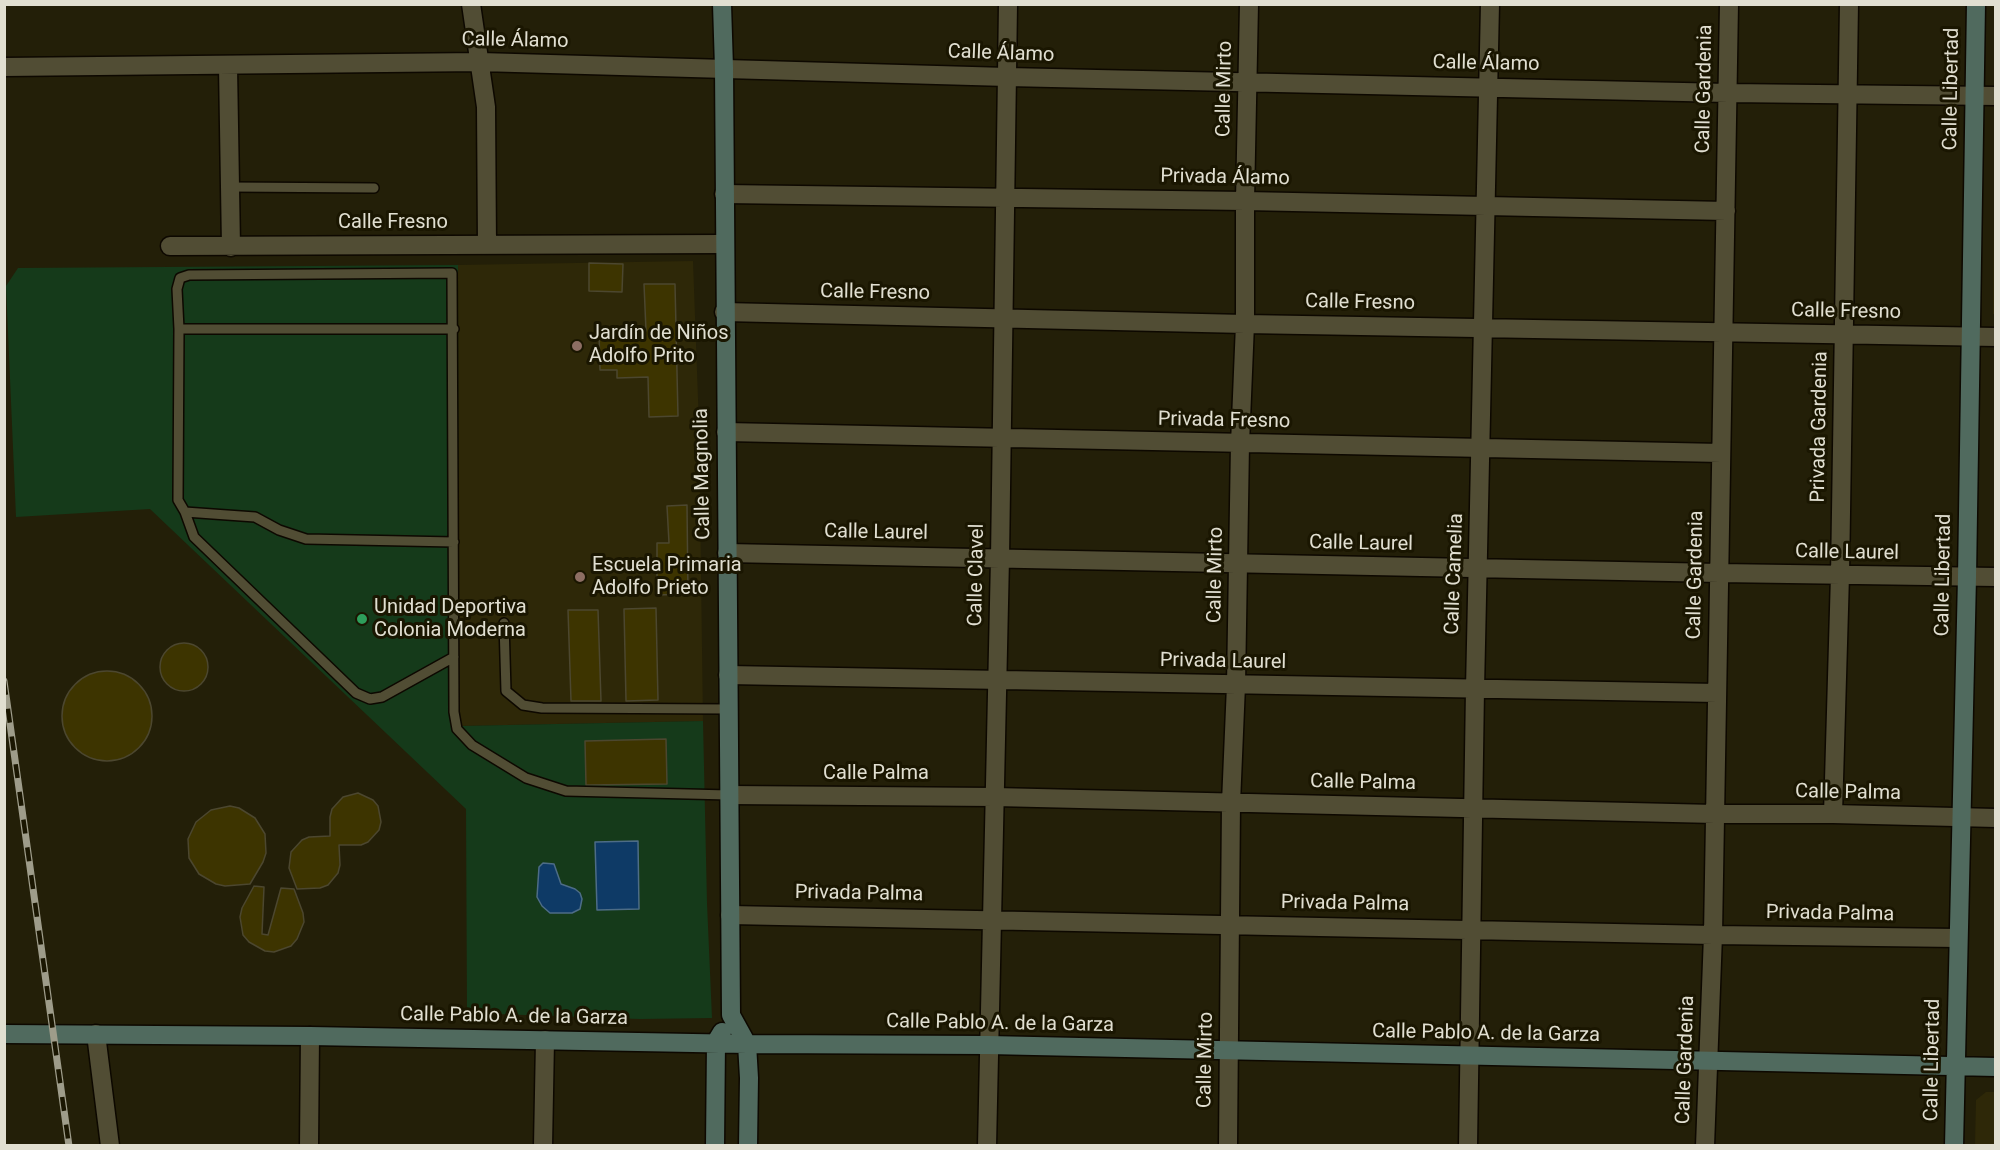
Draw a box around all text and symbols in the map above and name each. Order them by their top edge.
street label: Calle Gardenia [1692,24,1718,154]
street label: Calle Libertad [1939,27,1965,151]
street label: Calle Álamo [461,28,569,54]
street label: Calle Álamo [947,40,1055,68]
street label: Calle Mirto [1212,41,1238,137]
street label: Calle Álamo [1432,51,1540,77]
street label: Privada Álamo [1160,165,1290,191]
street label: Calle Fresno [338,211,448,235]
street label: Calle Fresno [820,280,930,306]
street label: Calle Fresno [1305,290,1415,316]
street label: Calle Fresno [1791,299,1901,325]
place label: Jardín de Niños Adolfo Prito [589,322,728,369]
marker: Jardín de Niños Adolfo Prito [570,339,584,353]
street label: Privada Gardenia [1807,351,1833,503]
street label: Calle Magnolia [690,408,716,540]
street label: Privada Fresno [1158,408,1290,434]
street label: Calle Gardenia [1683,510,1709,640]
street label: Calle Camelia [1441,513,1469,635]
street label: Calle Libertad [1931,513,1957,637]
street label: Calle Laurel [824,520,928,546]
street label: Calle Clavel [964,523,990,627]
street label: Calle Mirto [1203,527,1229,623]
street label: Calle Laurel [1309,531,1413,557]
street label: Calle Laurel [1795,540,1899,566]
place label: Escuela Primaria Adolfo Prieto [592,554,742,601]
marker: Escuela Primaria Adolfo Prieto [573,570,587,584]
place label: Unidad Deportiva Colonia Moderna [374,596,527,643]
marker: Unidad Deportiva Colonia Moderna [355,612,369,626]
street label: Privada Laurel [1160,649,1286,675]
street label: Calle Palma [823,762,929,786]
street label: Calle Palma [1310,770,1416,796]
street label: Calle Palma [1795,780,1901,806]
street label: Privada Palma [795,881,923,907]
street label: Privada Palma [1281,891,1409,917]
street label: Privada Palma [1766,901,1894,927]
street label: Calle Gardenia [1672,995,1700,1125]
street label: Calle Libertad [1920,998,1946,1122]
street label: Calle Pablo A. de la Garza [400,1003,628,1031]
street label: Calle Pablo A. de la Garza [886,1010,1114,1038]
street label: Calle Mirto [1193,1012,1219,1108]
street label: Calle Pablo A. de la Garza [1372,1020,1600,1048]

